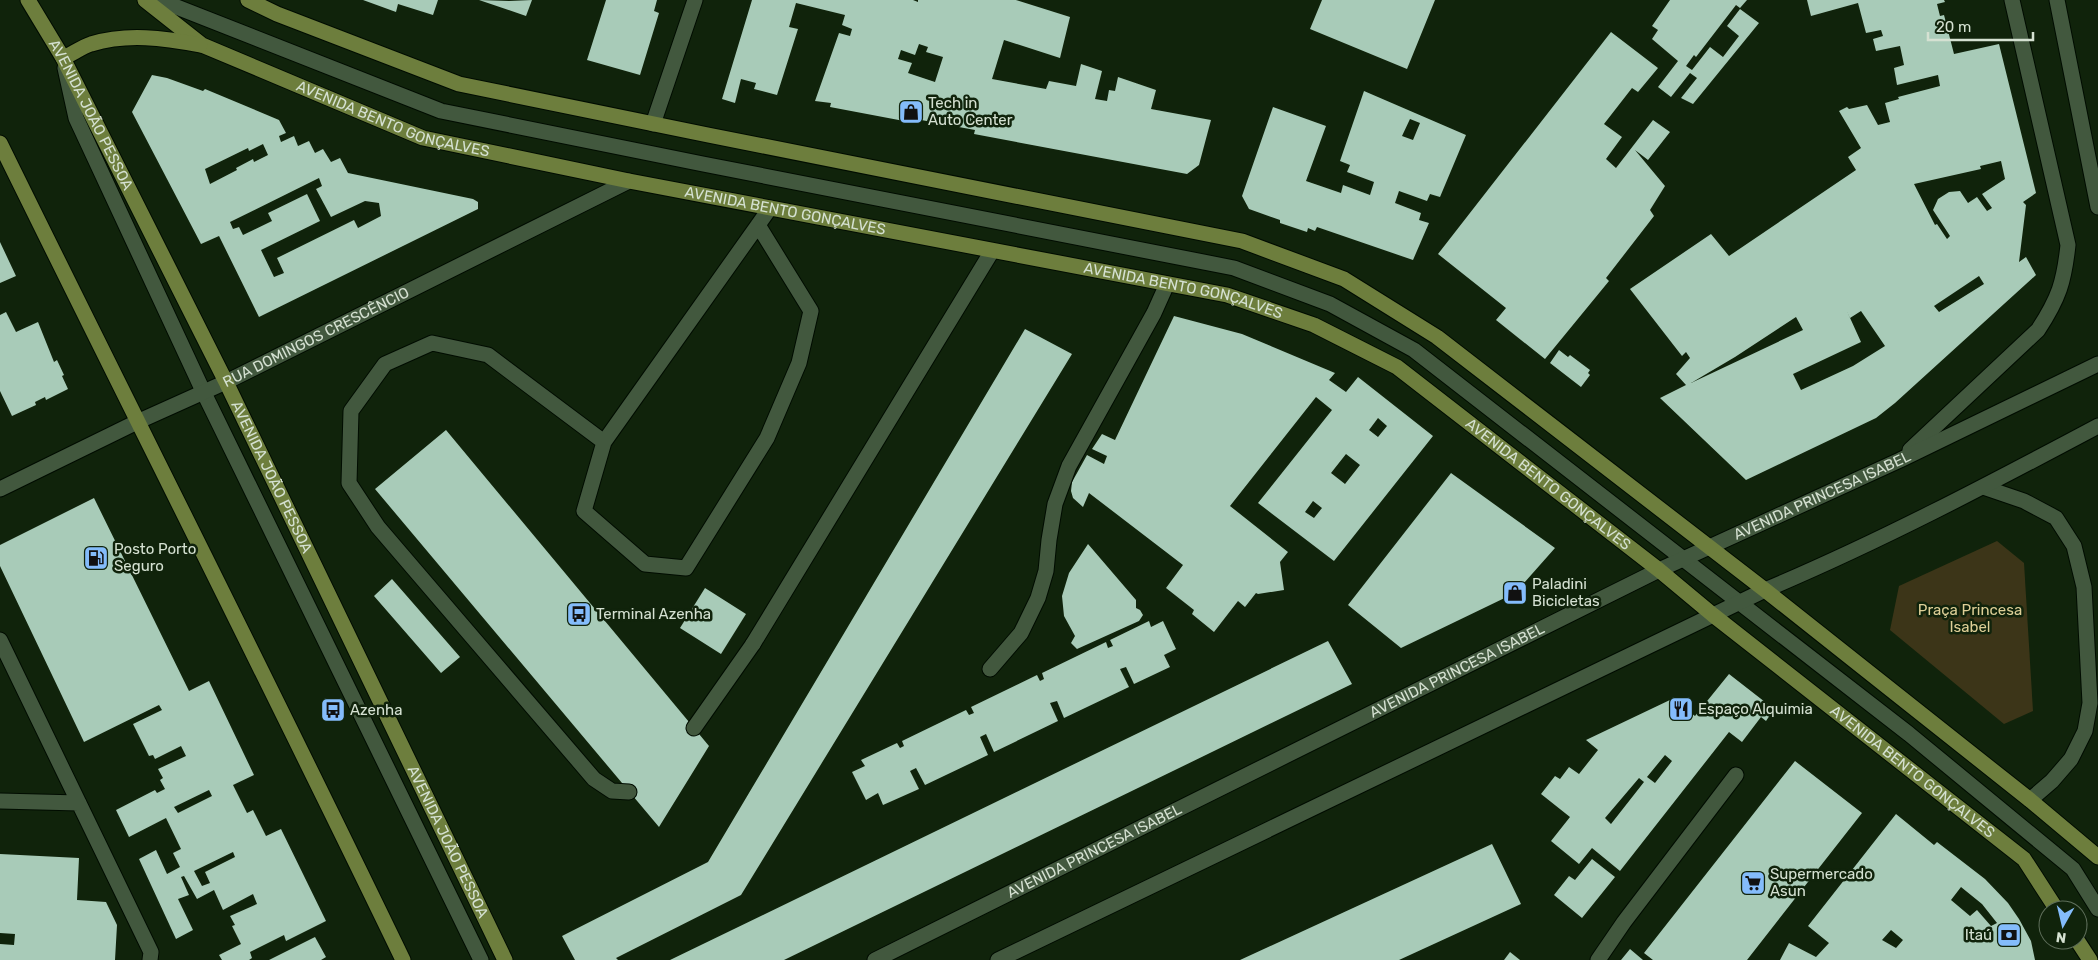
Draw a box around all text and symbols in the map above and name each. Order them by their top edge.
scale bar [1928,10,2033,42]
text: 20 m [1936,18,1971,36]
street label: AVENIDA JOÃO PESSOA [45,36,137,193]
street label: AVENIDA BENTO GONÇALVES [294,77,491,161]
place label: Tech in Auto Center [928,94,1013,129]
shop icon: Tech in Auto Center [898,99,924,125]
street label: AVENIDA BENTO GONÇALVES [683,183,887,239]
street label: AVENIDA BENTO GONÇALVES [1082,259,1285,323]
street label: RUA DOMINGOS CRESCÊNCIO [220,283,412,391]
street label: AVENIDA JOÃO PESSOA [228,398,316,556]
street label: AVENIDA BENTO GONÇALVES [1462,415,1634,554]
street label: AVENIDA PRINCESA ISABEL [1731,447,1914,544]
place label: Posto Porto Seguro [114,540,196,575]
fuel station icon: Posto Porto Seguro [83,545,109,571]
place label: Paladini Bicicletas [1532,575,1600,610]
shop icon: Paladini Bicicletas [1502,580,1528,606]
bus stop icon: Terminal Azenha [566,601,592,627]
park label: Praça Princesa Isabel [1918,601,2022,636]
place label: Terminal Azenha [596,605,711,623]
street label: AVENIDA PRINCESA ISABEL [1367,619,1548,722]
restaurant icon: Espaço Alquimia [1668,696,1694,722]
bus stop icon: Azenha [320,697,346,723]
place label: Espaço Alquimia [1698,700,1813,718]
place label: Azenha [350,701,403,719]
street label: AVENIDA BENTO GONÇALVES [1827,701,1998,842]
street label: AVENIDA JOÃO PESSOA [404,763,492,921]
street label: AVENIDA PRINCESA ISABEL [1004,800,1185,902]
place label: Supermercado Asun [1770,865,1873,900]
supermarket icon: Supermercado Asun [1740,870,1766,896]
north arrow [2038,900,2088,950]
bank icon: Itaú [1996,922,2022,948]
place label: Itaú [1965,926,1992,944]
text: N [2055,928,2067,946]

